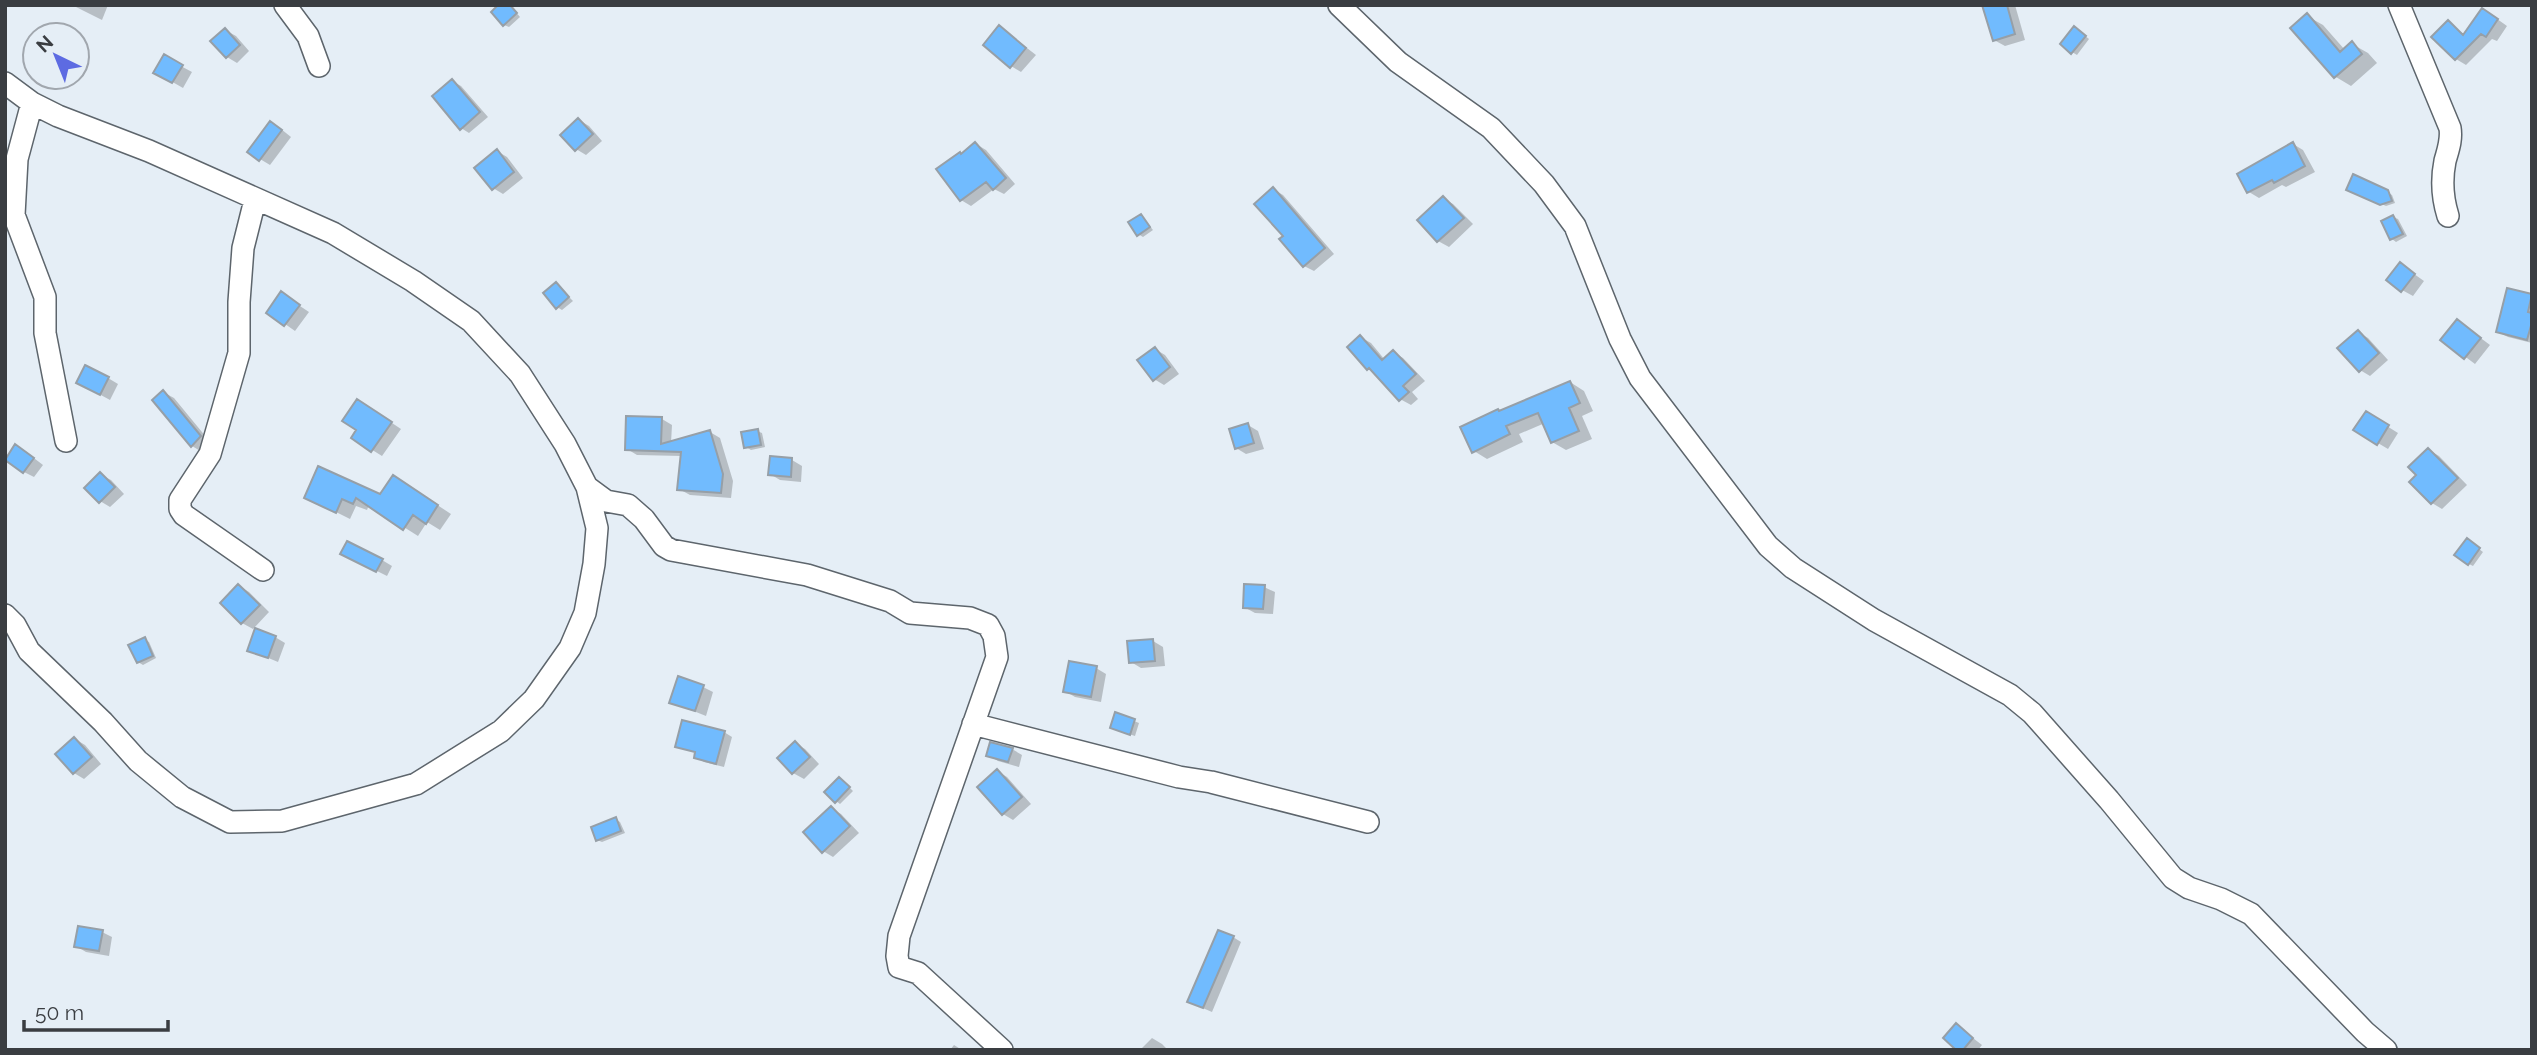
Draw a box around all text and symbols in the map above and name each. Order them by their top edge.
north arrow [21,21,91,91]
text: N [32,31,57,57]
scale bar [24,988,168,1032]
text: 50 m [35,1000,84,1025]

